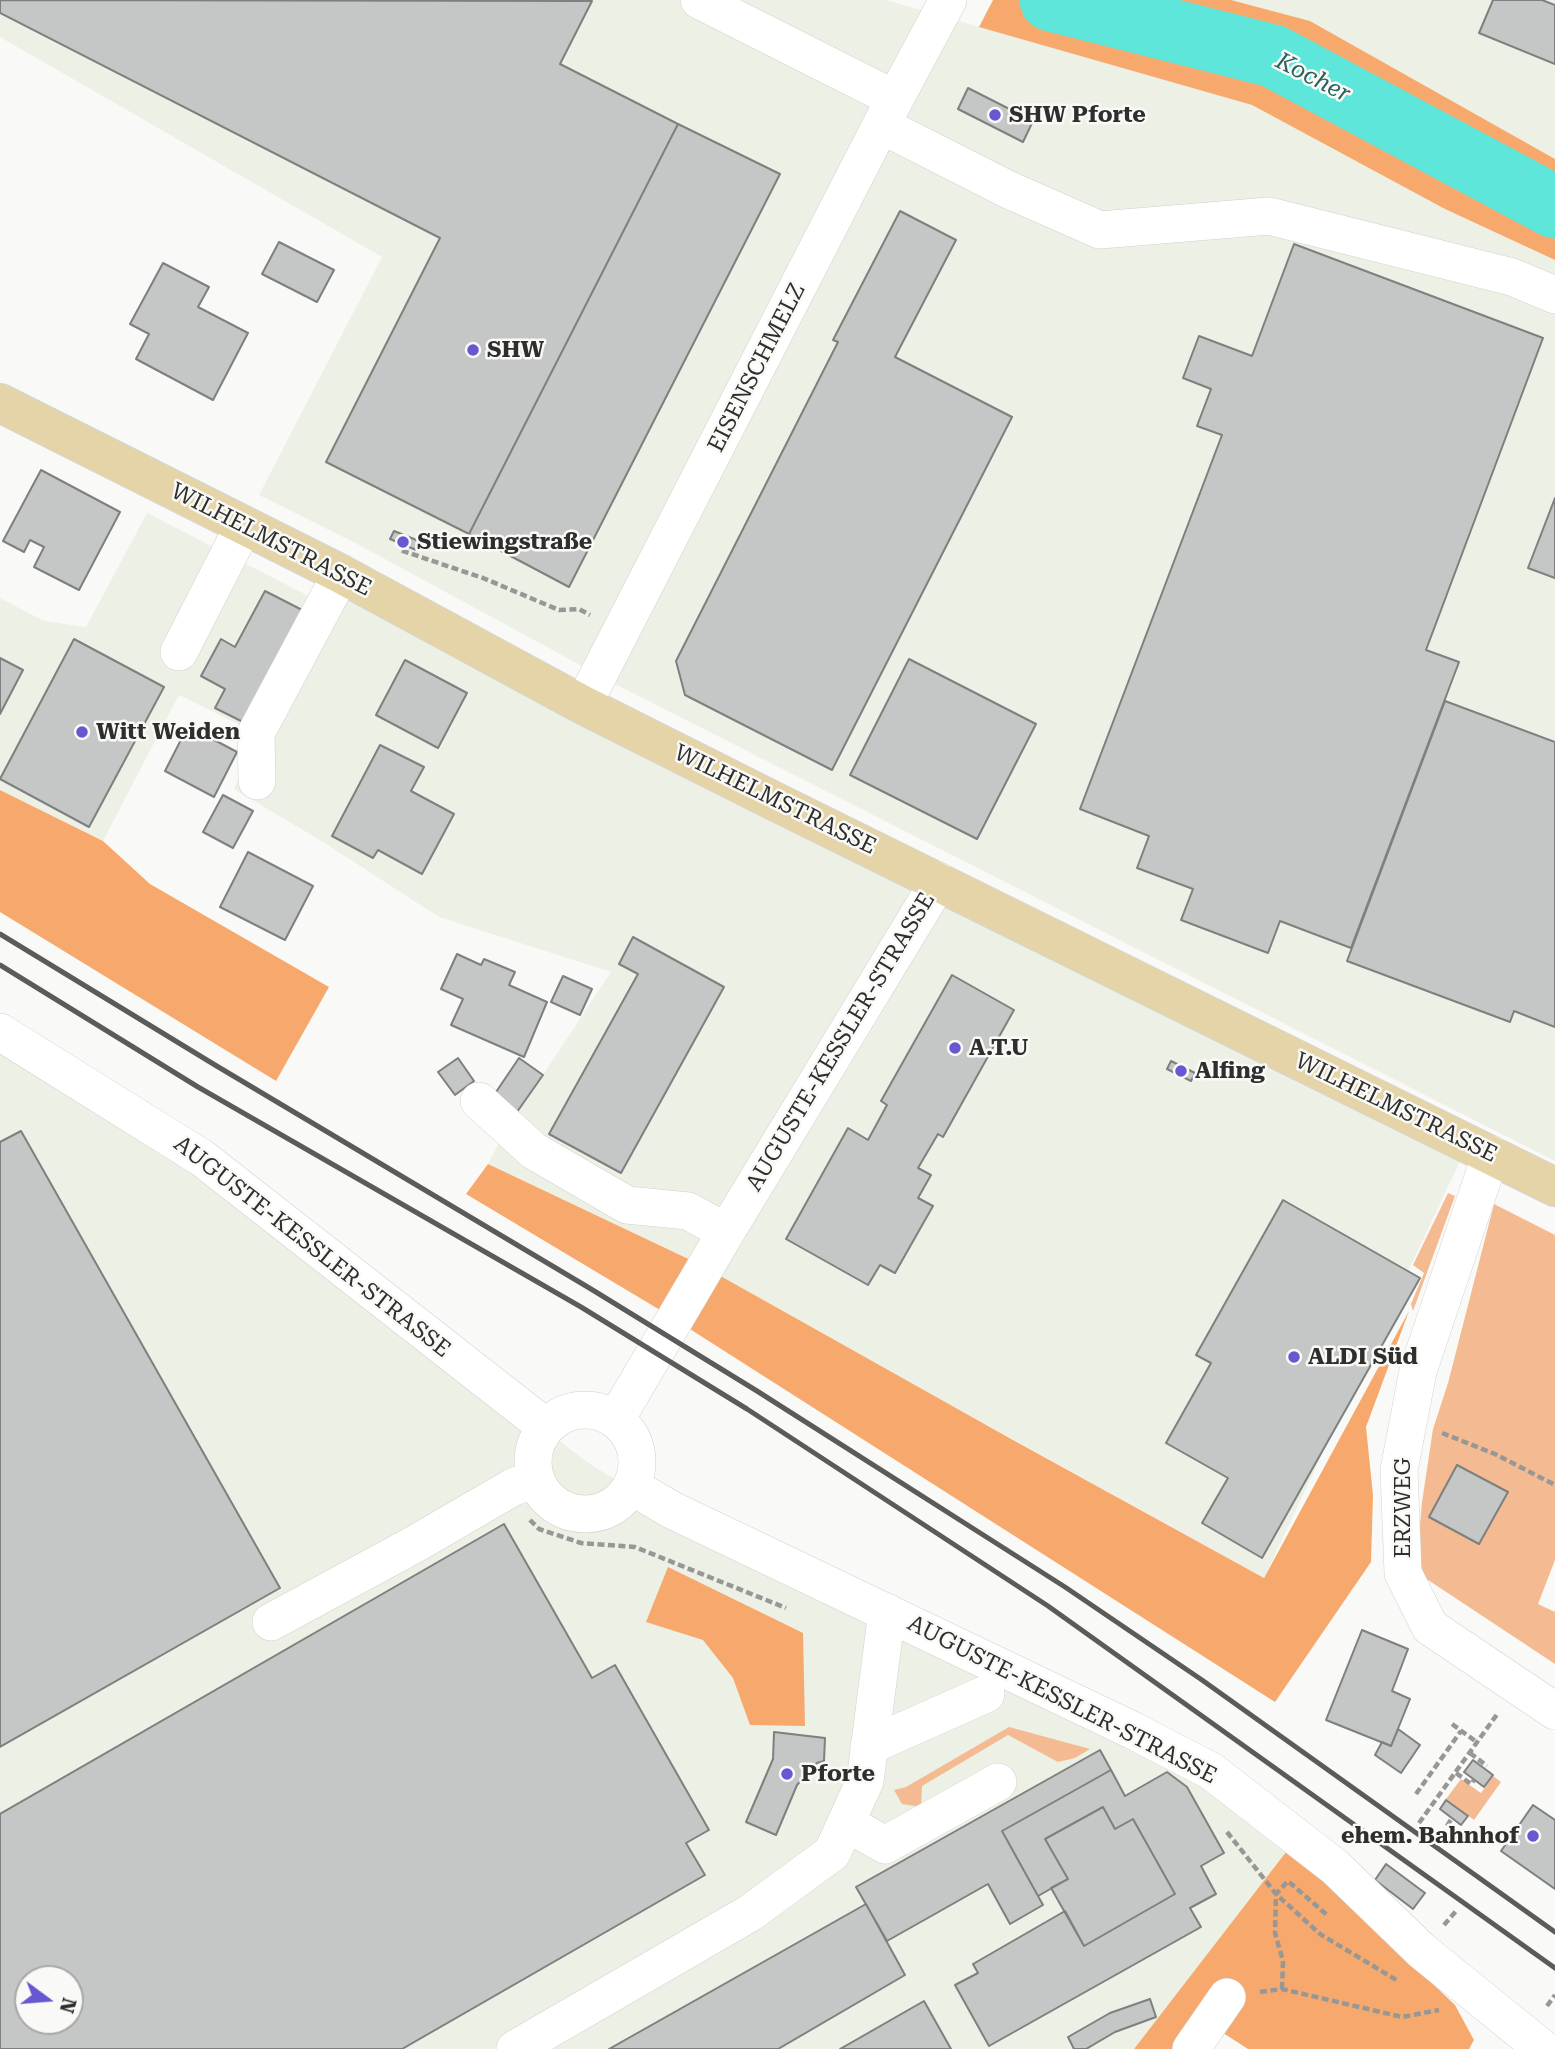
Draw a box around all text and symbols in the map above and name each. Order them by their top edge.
water label: Kocher [1271,47,1355,109]
place label: SHW Pforte [1009,101,1146,129]
marker: SHW Pforte [987,107,1003,123]
street label: EISENSCHMELZ [703,279,811,457]
place label: SHW [487,336,544,364]
marker: SHW [465,342,481,358]
street label: WILHELMSTRASSE [166,477,376,603]
place label: Stiewingstraße [417,528,592,556]
marker: Stiewingstraße [395,534,411,550]
place label: Witt Weiden [96,718,240,746]
marker: Witt Weiden [74,724,90,740]
street label: WILHELMSTRASSE [669,739,881,861]
street label: AUGUSTE-KESSLER-STRASSE [741,888,941,1196]
place label: A.T.U [969,1034,1029,1062]
marker: A.T.U [947,1040,963,1056]
street label: WILHELMSTRASSE [1290,1047,1502,1169]
place label: Alfing [1195,1057,1265,1085]
marker: Alfing [1173,1063,1189,1079]
street label: AUGUSTE-KESSLER-STRASSE [168,1130,456,1364]
place label: ALDI Süd [1308,1343,1418,1371]
marker: ALDI Süd [1286,1349,1302,1365]
street label: ERZWEG [1389,1458,1417,1558]
street label: AUGUSTE-KESSLER-STRASSE [903,1610,1221,1790]
place label: Pforte [801,1760,875,1788]
marker: Pforte [779,1766,795,1782]
place label: ehem. Bahnhof [1341,1822,1519,1850]
marker: ehem. Bahnhof [1525,1828,1541,1844]
north arrow [14,1965,84,2035]
text: N [55,1995,81,2016]

